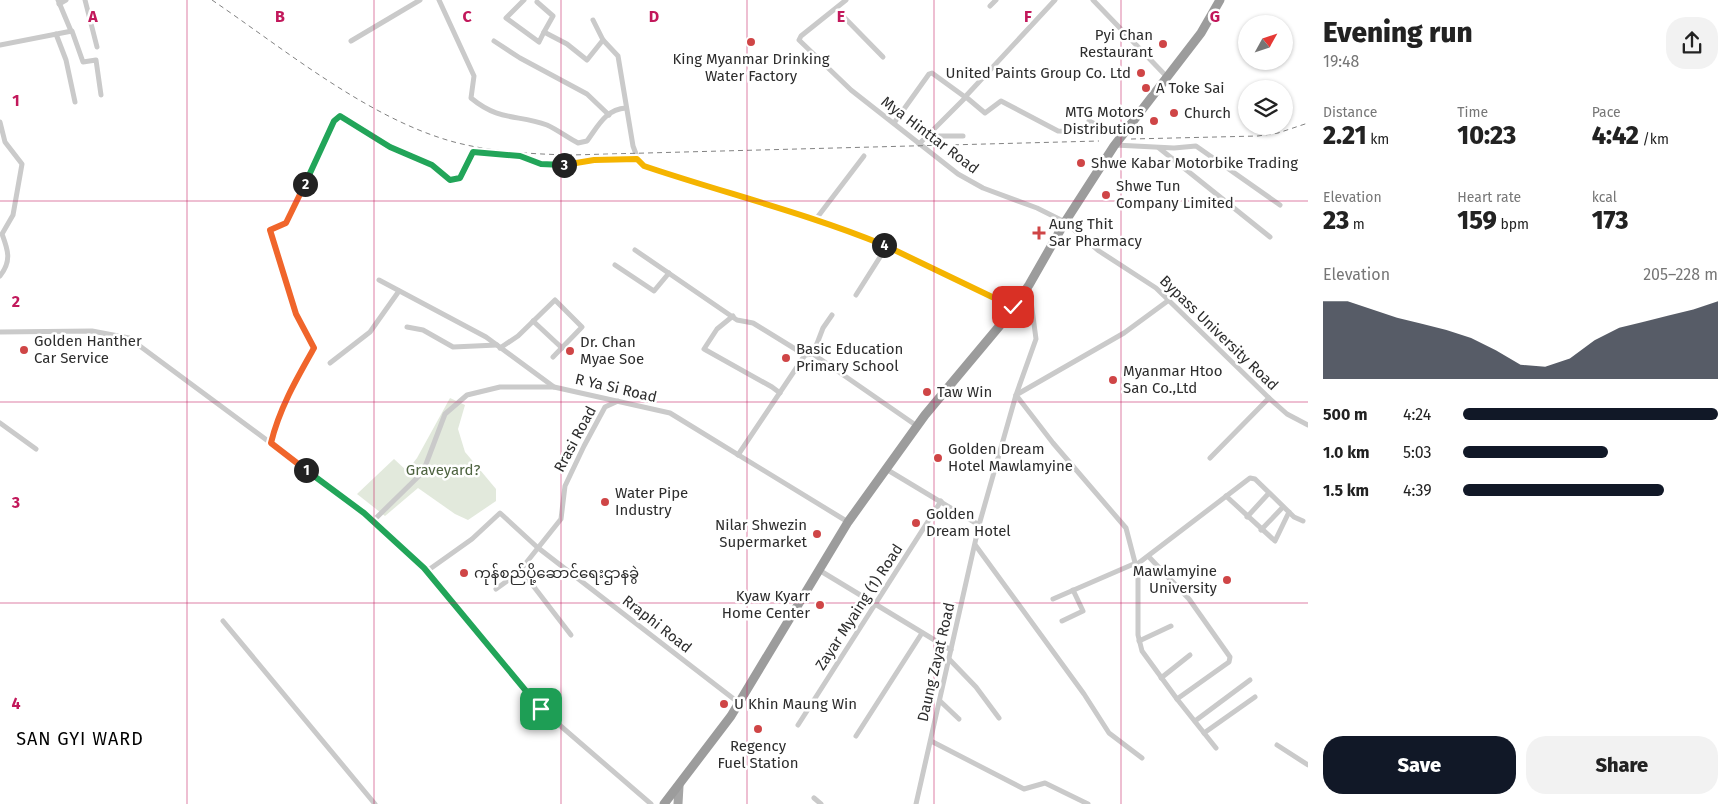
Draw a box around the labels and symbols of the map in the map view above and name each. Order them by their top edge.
text: A [87,7,98,26]
text: B [275,7,285,26]
text: C [462,7,472,26]
text: D [649,7,659,26]
text: E [837,7,845,26]
text: F [1024,7,1032,26]
text: G [1210,7,1220,26]
north arrow [1238,15,1292,70]
place label: Pyi Chan Restaurant [1079,26,1154,61]
marker: King Myanmar Drinking Water Factory [745,36,757,48]
marker: Pyi Chan Restaurant [1157,38,1169,50]
place label: King Myanmar Drinking Water Factory [672,50,830,85]
place label: United Paints Group Co. Ltd [946,64,1131,82]
marker: United Paints Group Co. Ltd [1135,67,1147,79]
place label: A Toke Sai [1156,79,1225,97]
marker: A Toke Sai [1140,82,1152,94]
text: 1 [12,91,20,110]
street label: Mya Hinttar Road [878,92,982,178]
place label: MTG Motors Distribution [1063,103,1144,138]
place label: Church [1184,104,1231,122]
marker: Church [1168,107,1180,119]
marker: MTG Motors Distribution [1148,115,1160,127]
pin: 3 [552,152,576,178]
place label: Shwe Kabar Motorbike Trading [1091,154,1298,172]
marker: Shwe Kabar Motorbike Trading [1075,157,1087,169]
pin: 2 [292,172,318,196]
place label: Shwe Tun Company Limited [1116,177,1234,212]
marker: Shwe Tun Company Limited [1100,189,1112,201]
place label: Aung Thit Sar Pharmacy [1049,215,1142,250]
marker: Aung Thit Sar Pharmacy [1033,227,1045,239]
pin: 4 [872,232,896,258]
street label: Bypass University Road [1156,272,1282,394]
pin [992,286,1034,328]
text: 2 [12,292,20,311]
place label: Golden Hanther Car Service [34,332,142,367]
place label: Dr. Chan Myae Soe [580,333,644,368]
place label: Basic Education Primary School [796,340,903,375]
marker: Golden Hanther Car Service [18,344,30,356]
marker: Dr. Chan Myae Soe [564,345,576,357]
marker: Basic Education Primary School [780,352,792,364]
place label: Myanmar Htoo San Co.,Ltd [1123,362,1222,397]
street label: R Ya Si Road [573,370,659,406]
marker: Myanmar Htoo San Co.,Ltd [1107,374,1119,386]
place label: Taw Win [937,383,992,401]
marker: Taw Win [921,386,933,398]
street label: Rrasi Road [550,403,600,475]
place label: Golden Dream Hotel Mawlamyine [948,440,1073,475]
marker: Golden Dream Hotel Mawlamyine [932,452,944,464]
pin: 1 [294,458,318,482]
park label: Graveyard? [406,461,480,479]
place label: Water Pipe Industry [615,484,688,519]
text: 3 [11,493,20,512]
marker: Water Pipe Industry [599,496,611,508]
place label: Golden Dream Hotel [926,505,1011,540]
place label: Nilar Shwezin Supermarket [715,516,808,551]
marker: Golden Dream Hotel [910,517,922,529]
marker: Nilar Shwezin Supermarket [811,528,823,540]
street label: Zayar Myaing (1) Road [811,541,907,673]
place label: Mawlamyine University [1133,562,1218,597]
place label: ကုန်စည်ပို့ဆောင်ရေးဌာနခွဲ [474,563,639,585]
marker: ကုန်စည်ပို့ဆောင်ရေးဌာနခွဲ [458,567,470,579]
marker: Mawlamyine University [1221,574,1233,586]
place label: Kyaw Kyarr Home Center [722,587,810,622]
street label: Rraphi Road [619,591,695,657]
marker: Kyaw Kyarr Home Center [814,599,826,611]
street label: Daung Zayat Road [914,601,958,723]
pin [520,688,562,730]
text: 4 [11,694,21,713]
place label: U Khin Maung Win [734,695,857,713]
marker: U Khin Maung Win [718,698,730,710]
marker: Regency Fuel Station [752,723,764,735]
district label: SAN GYI WARD [16,728,144,750]
place label: Regency Fuel Station [718,737,798,772]

